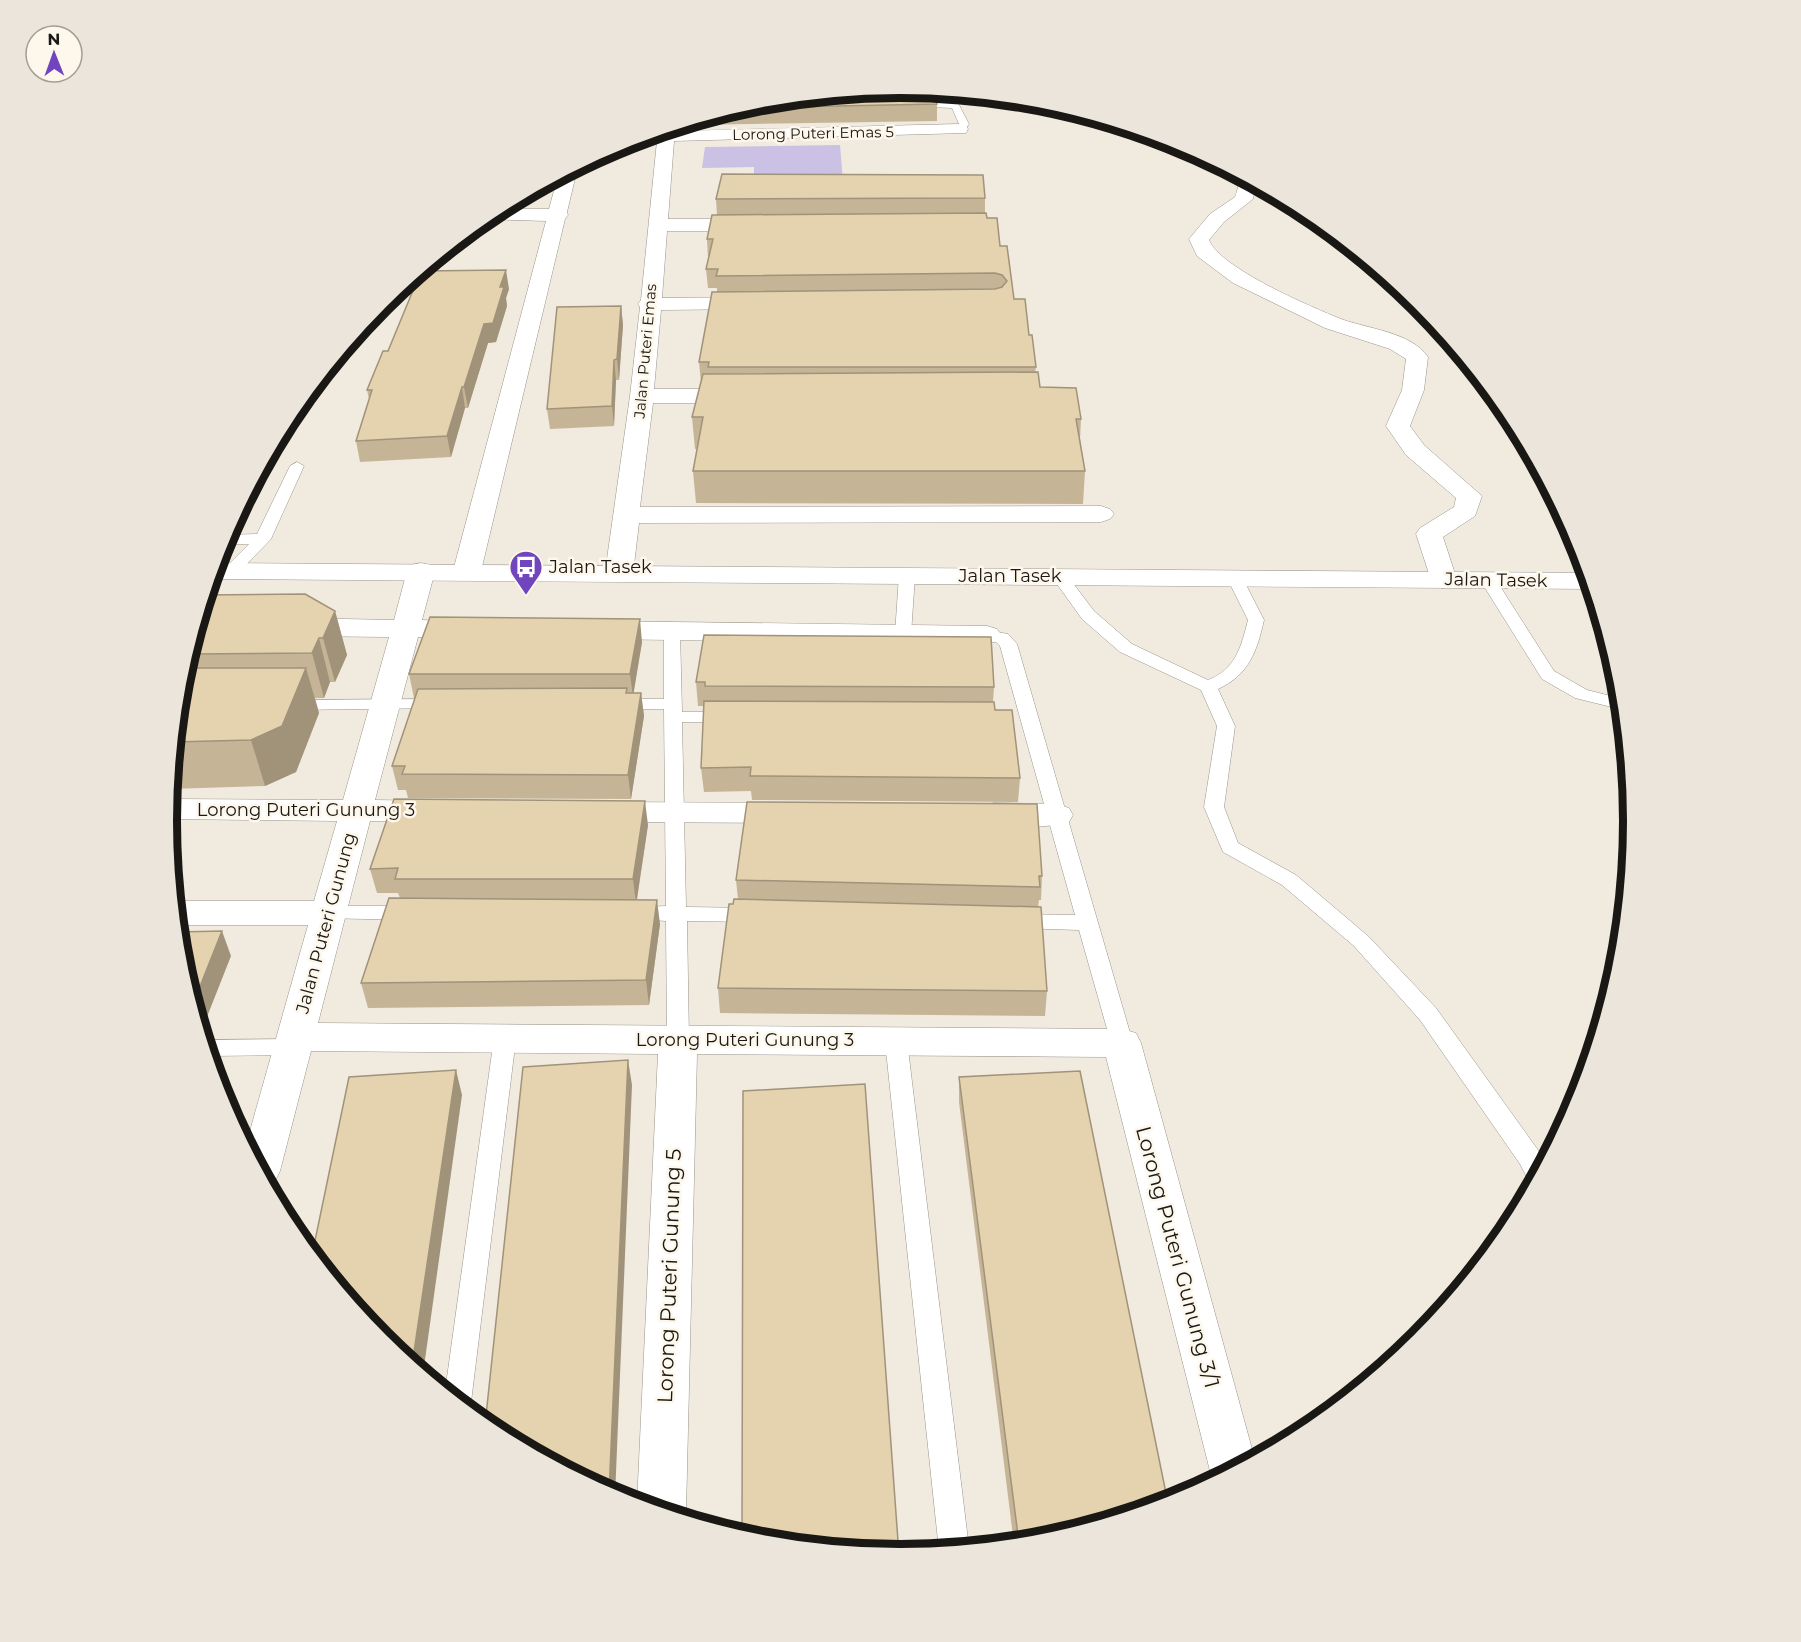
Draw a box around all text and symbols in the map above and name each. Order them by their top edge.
north arrow [24,24,84,84]
text: N [47,30,60,49]
street label: Lorong Puteri Emas 5 [732,122,894,144]
street label: Jalan Puteri Emas [630,283,660,420]
bus stop icon: Jalan Tasek [508,549,544,596]
place label: Jalan Tasek [548,556,652,578]
street label: Jalan Tasek [958,565,1062,587]
street label: Jalan Tasek [1443,568,1548,592]
street label: Lorong Puteri Gunung 3 [197,799,415,821]
street label: Jalan Puteri Gunung [291,830,361,1017]
street label: Lorong Puteri Gunung 3 [636,1029,854,1051]
street label: Lorong Puteri Gunung 3/1 [1131,1123,1225,1391]
street label: Lorong Puteri Gunung 5 [652,1148,686,1404]

